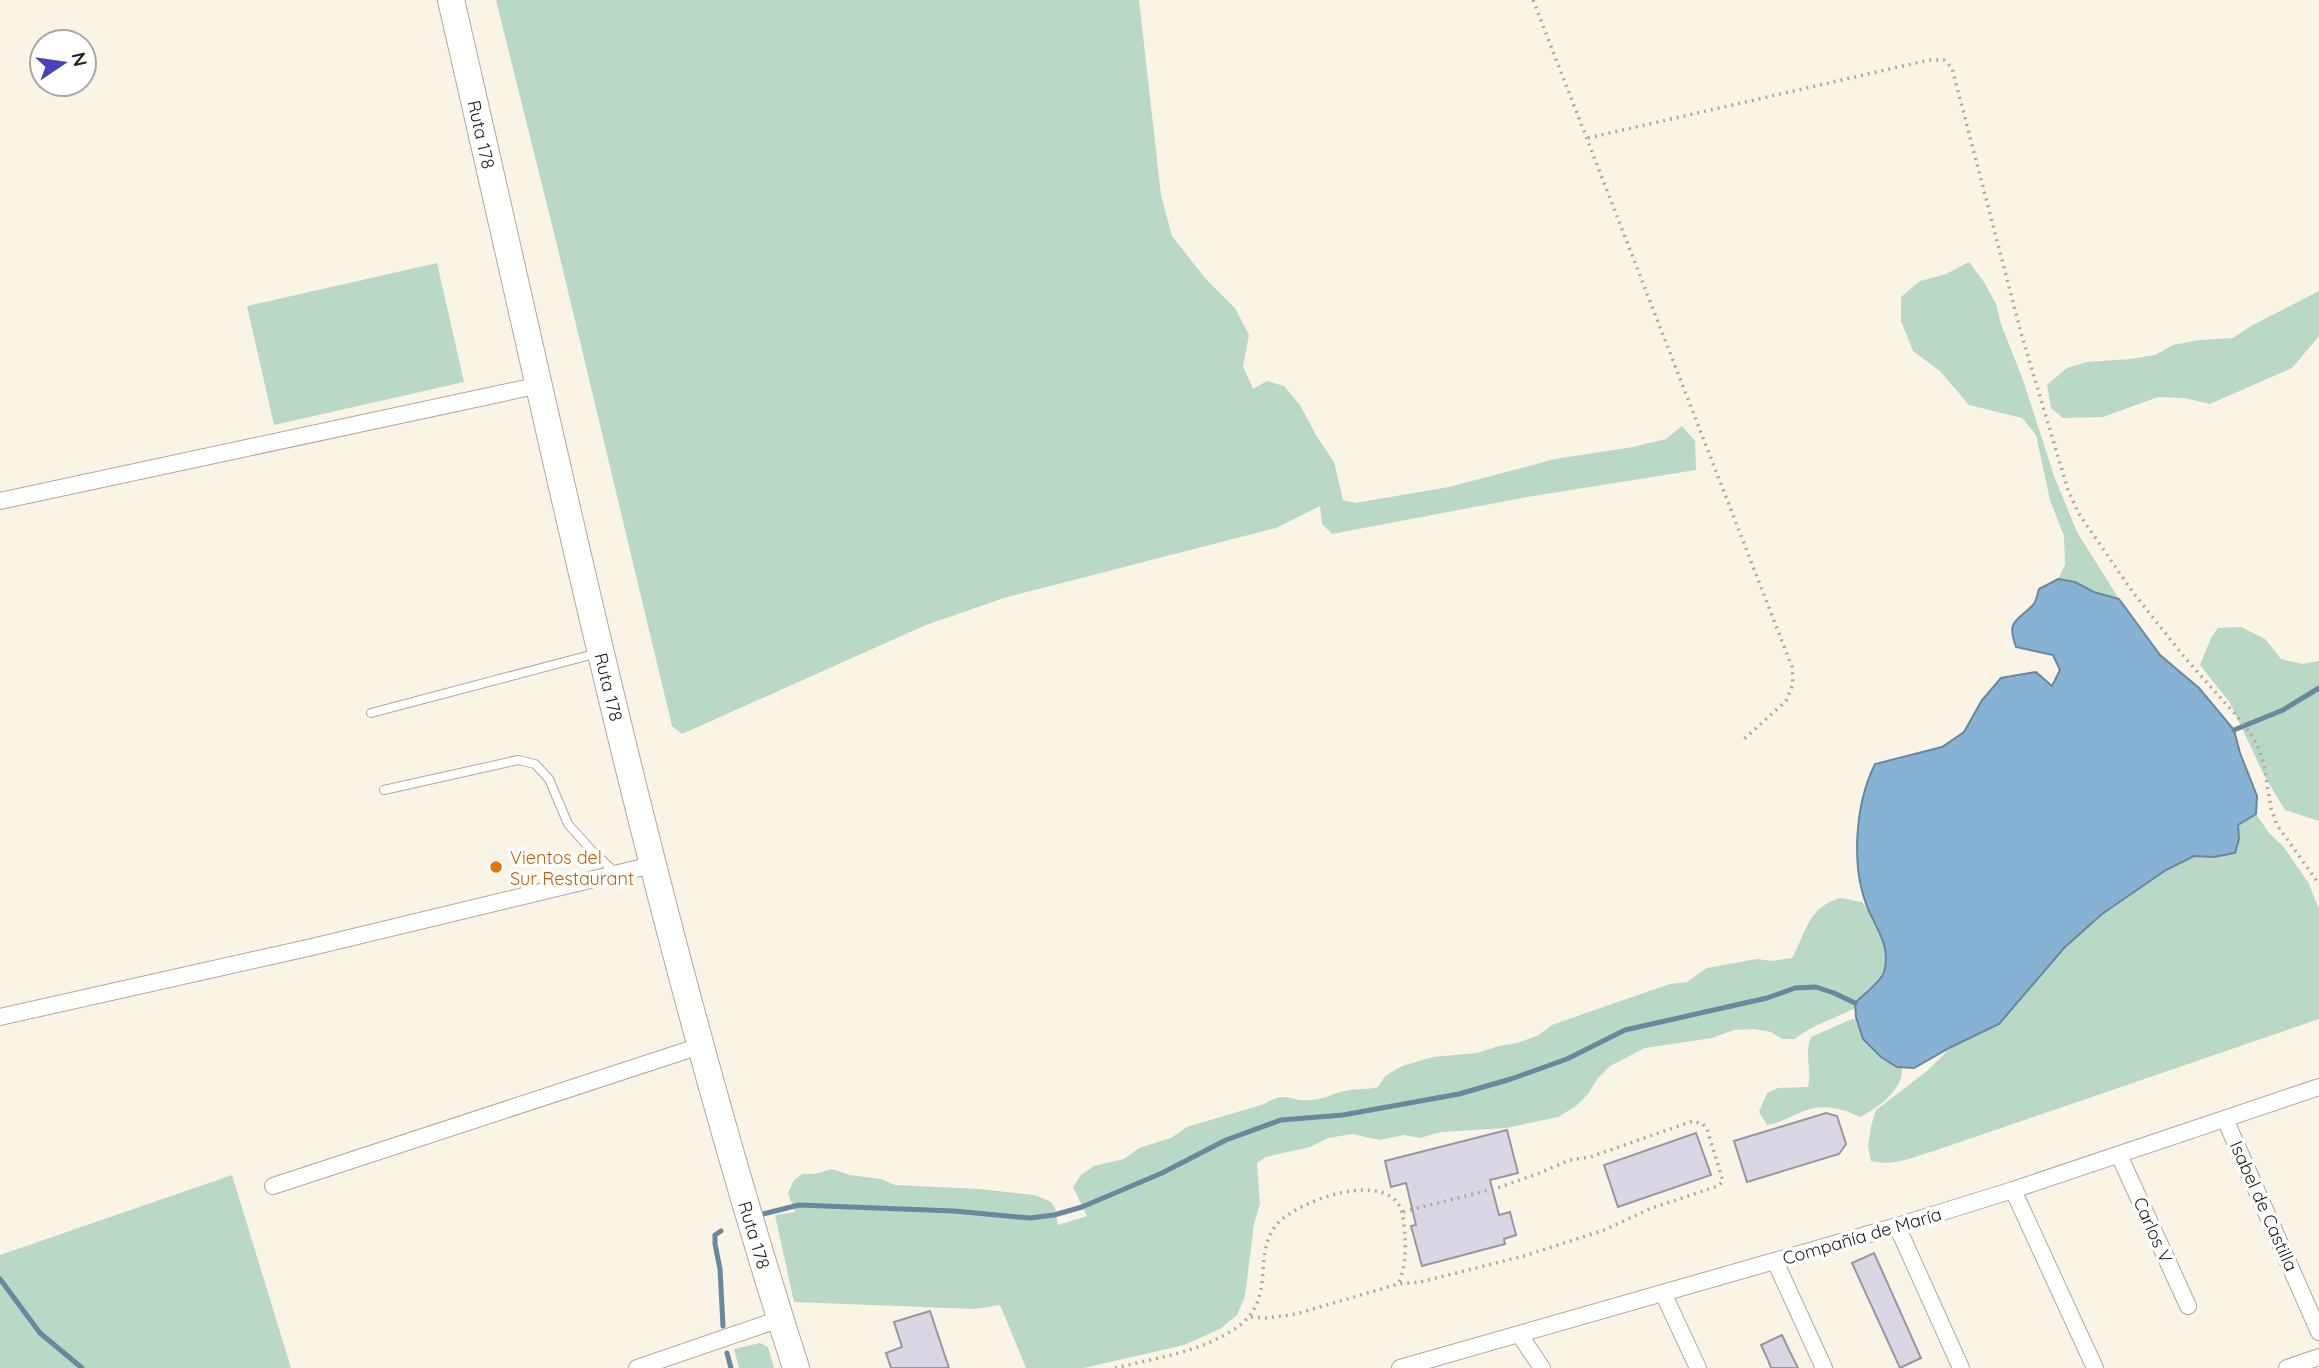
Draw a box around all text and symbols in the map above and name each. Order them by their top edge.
north arrow [28,28,98,98]
text: N [66,50,93,69]
street label: Ruta 178 [463,98,501,171]
street label: Ruta 178 [590,650,628,724]
place label: Vientos del Sur Restaurant [510,846,634,890]
marker: Vientos del Sur Restaurant [488,859,504,875]
street label: Isabel de Castilla [2225,1137,2303,1275]
street label: Carlos V [2128,1193,2178,1267]
street label: Ruta 178 [734,1198,776,1272]
street label: Compañía de María [1780,1202,1944,1270]

